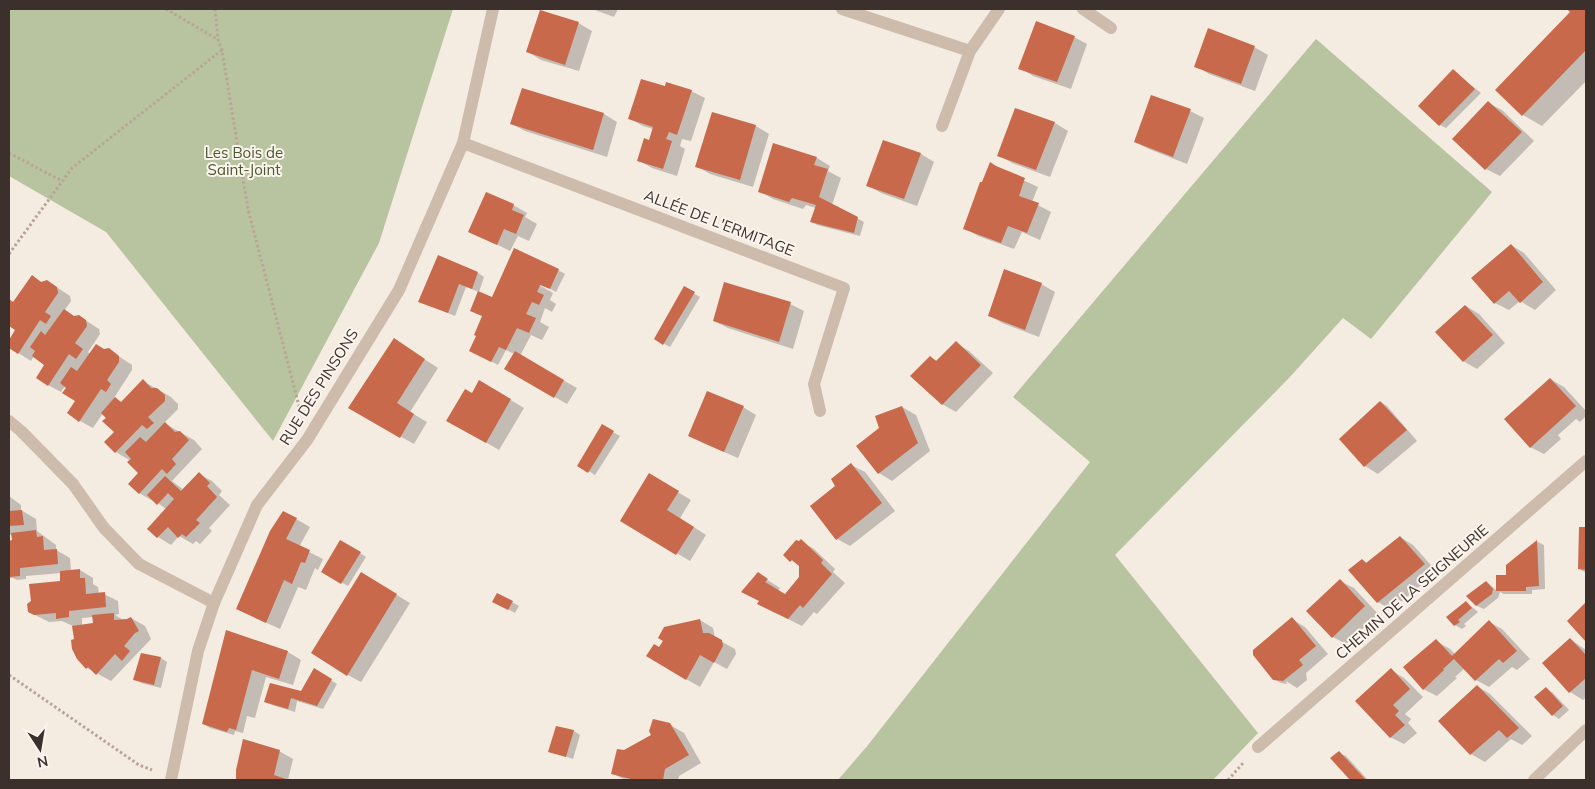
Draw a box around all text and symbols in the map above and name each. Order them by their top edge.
park label: Les Bois de Saint-Joint [205,143,283,179]
street label: ALLÉE DE L'ERMITAGE [642,185,797,260]
street label: RUE DES PINSONS [275,325,362,448]
street label: CHEMIN DE LA SEIGNEURIE [1331,520,1492,663]
north arrow [15,724,65,774]
text: N [36,752,50,772]

